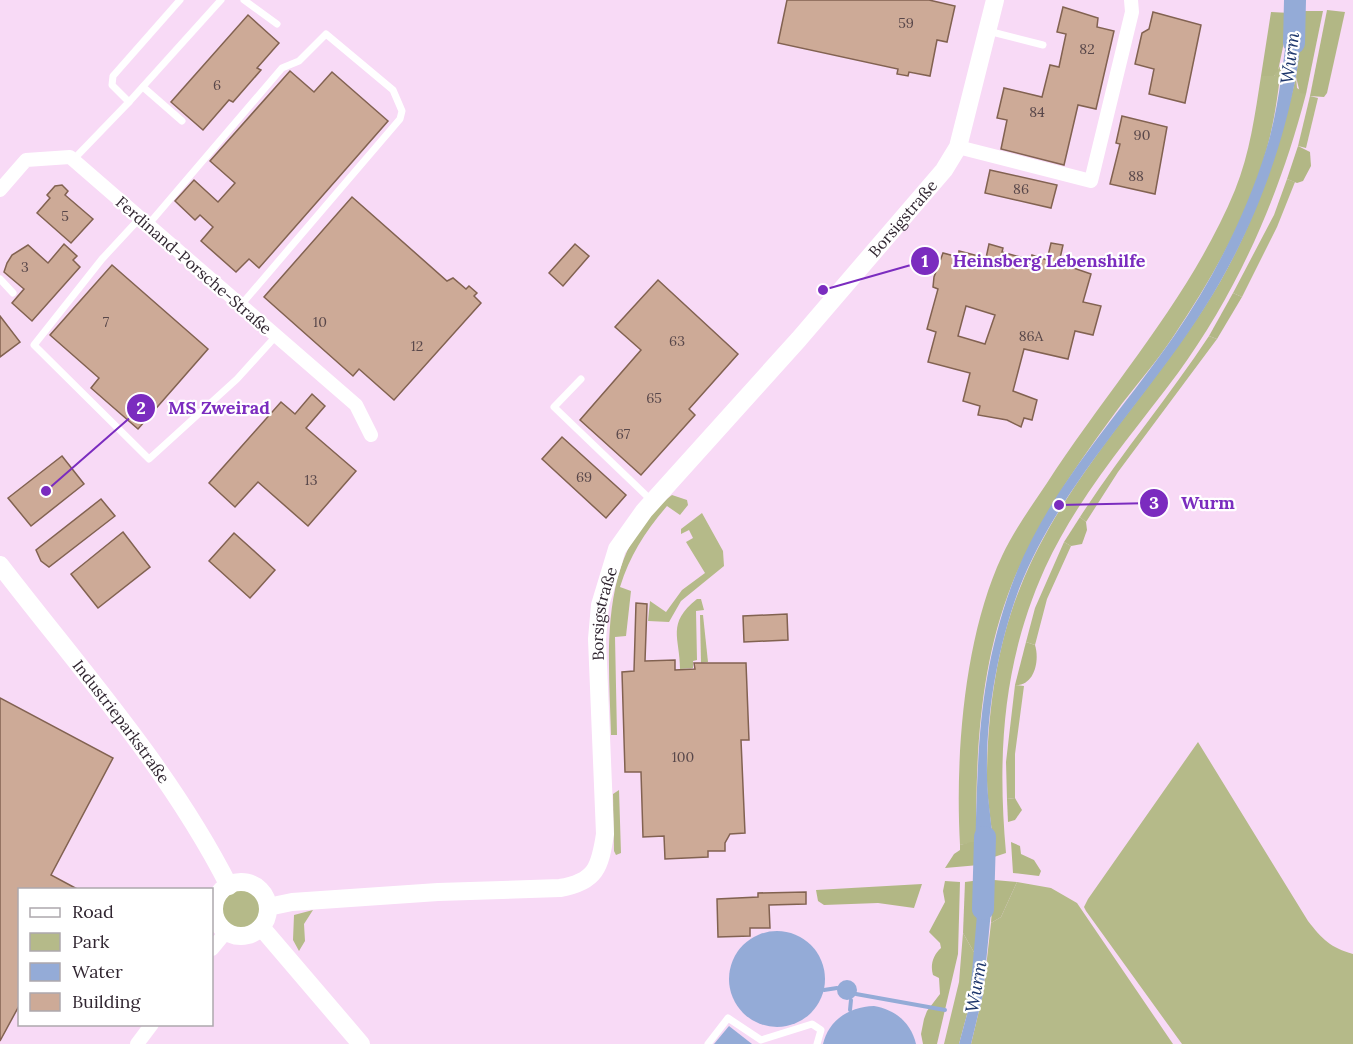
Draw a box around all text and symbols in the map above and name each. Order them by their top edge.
house number: 59 [898,14,914,32]
water label: Wurm [1275,31,1304,85]
house number: 82 [1079,40,1095,58]
house number: 6 [213,76,221,94]
house number: 84 [1029,103,1045,121]
house number: 90 [1134,126,1150,144]
house number: 88 [1128,167,1144,185]
street label: Borsigstraße [864,175,941,261]
house number: 86 [1013,180,1029,198]
street label: Ferdinand-Porsche-Straße [112,192,276,338]
house number: 5 [61,207,69,225]
callout: Heinsberg Lebenshilfe [910,243,1157,279]
text: 1 [921,249,929,272]
text: Heinsberg Lebenshilfe [953,249,1146,272]
house number: 3 [21,258,29,276]
house number: 7 [103,313,110,331]
house number: 10 [313,313,327,331]
house number: 86A [1019,327,1044,345]
house number: 63 [669,332,685,350]
house number: 12 [411,337,423,355]
house number: 65 [646,389,662,407]
callout: MS Zweirad [126,390,282,426]
text: 2 [136,396,146,419]
text: MS Zweirad [168,396,270,419]
house number: 67 [616,425,631,443]
house number: 69 [576,468,592,486]
house number: 13 [305,471,318,489]
callout: Wurm [1139,485,1247,521]
text: 3 [1149,491,1159,514]
text: Wurm [1181,491,1235,514]
street label: Borsigstraße [587,564,621,661]
street label: Industrieparkstraße [69,656,175,787]
house number: 100 [672,748,694,766]
legend [18,888,213,1026]
text: Road [72,900,114,923]
text: Park [72,930,110,953]
water label: Wurm [960,959,991,1014]
text: Water [72,960,123,983]
text: Building [72,990,142,1013]

